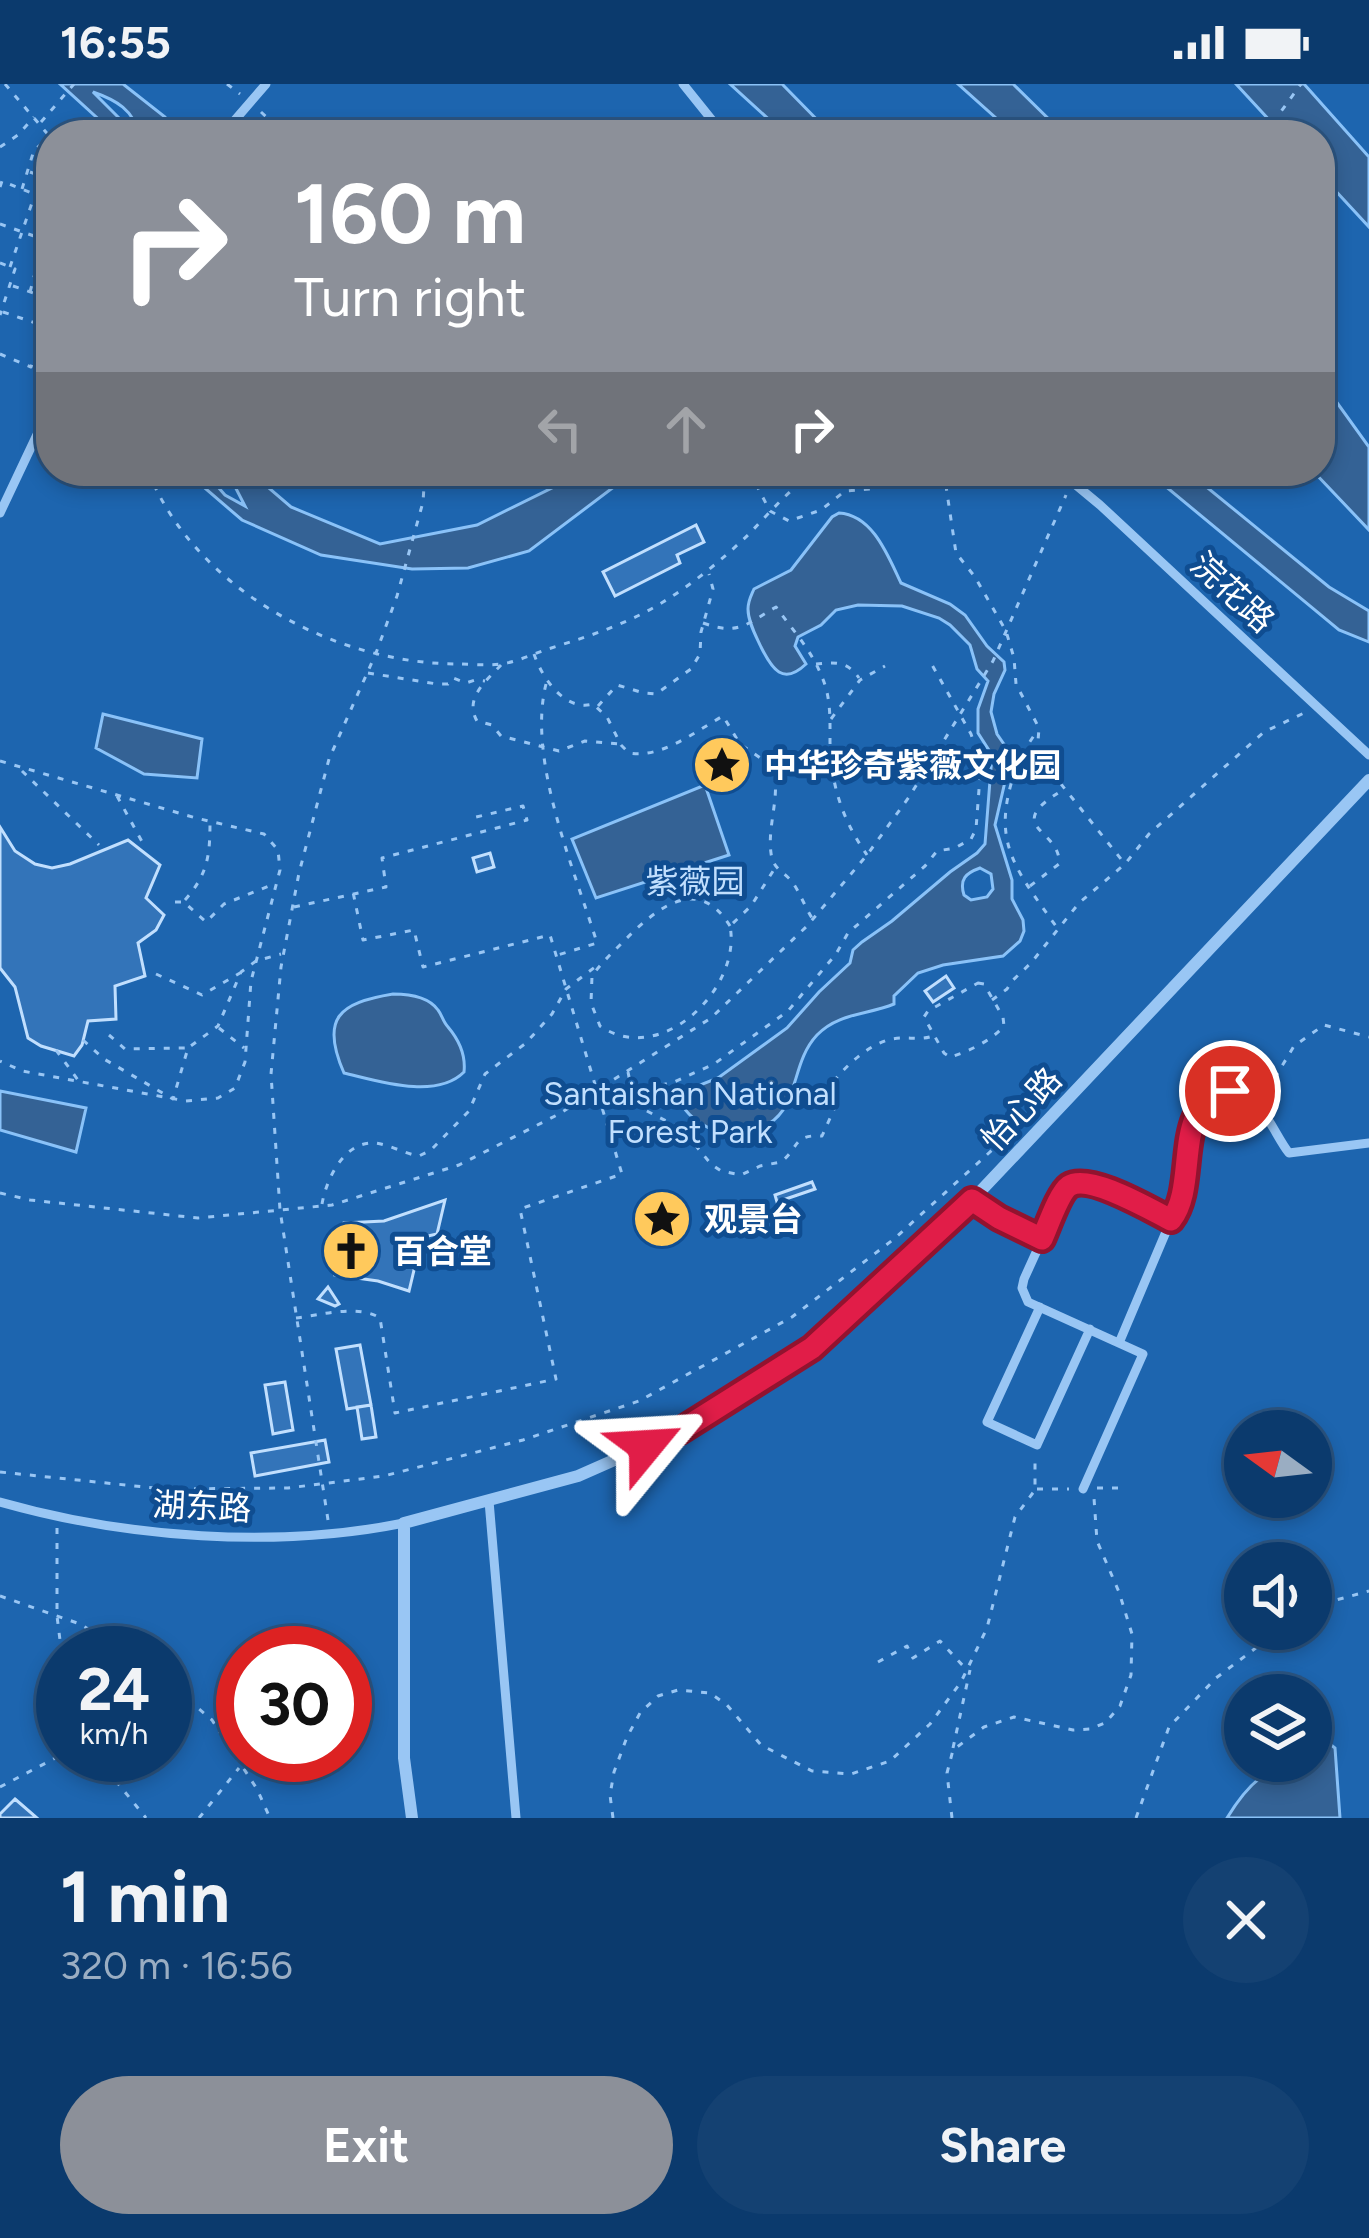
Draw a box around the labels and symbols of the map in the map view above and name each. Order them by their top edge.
street label: 浣花路 [1183,544,1282,640]
place icon: 中华珍奇紫薇文化园 [691,734,753,796]
place label: 中华珍奇紫薇文化园 [764,746,1061,785]
park label: 紫薇园 [646,862,745,901]
pin [1179,1040,1281,1142]
street label: 怡心路 [973,1060,1069,1159]
park label: Santaishan National Forest Park [543,1074,837,1151]
place icon: 观景台 [631,1188,693,1250]
place label: 观景台 [704,1200,803,1239]
church icon: 百合堂 [320,1220,382,1282]
place label: 百合堂 [393,1232,492,1271]
position arrow [583,1383,709,1509]
north arrow [1224,1410,1332,1518]
street label: 湖东路 [152,1484,252,1529]
speed limit sign: 30 [216,1626,372,1782]

